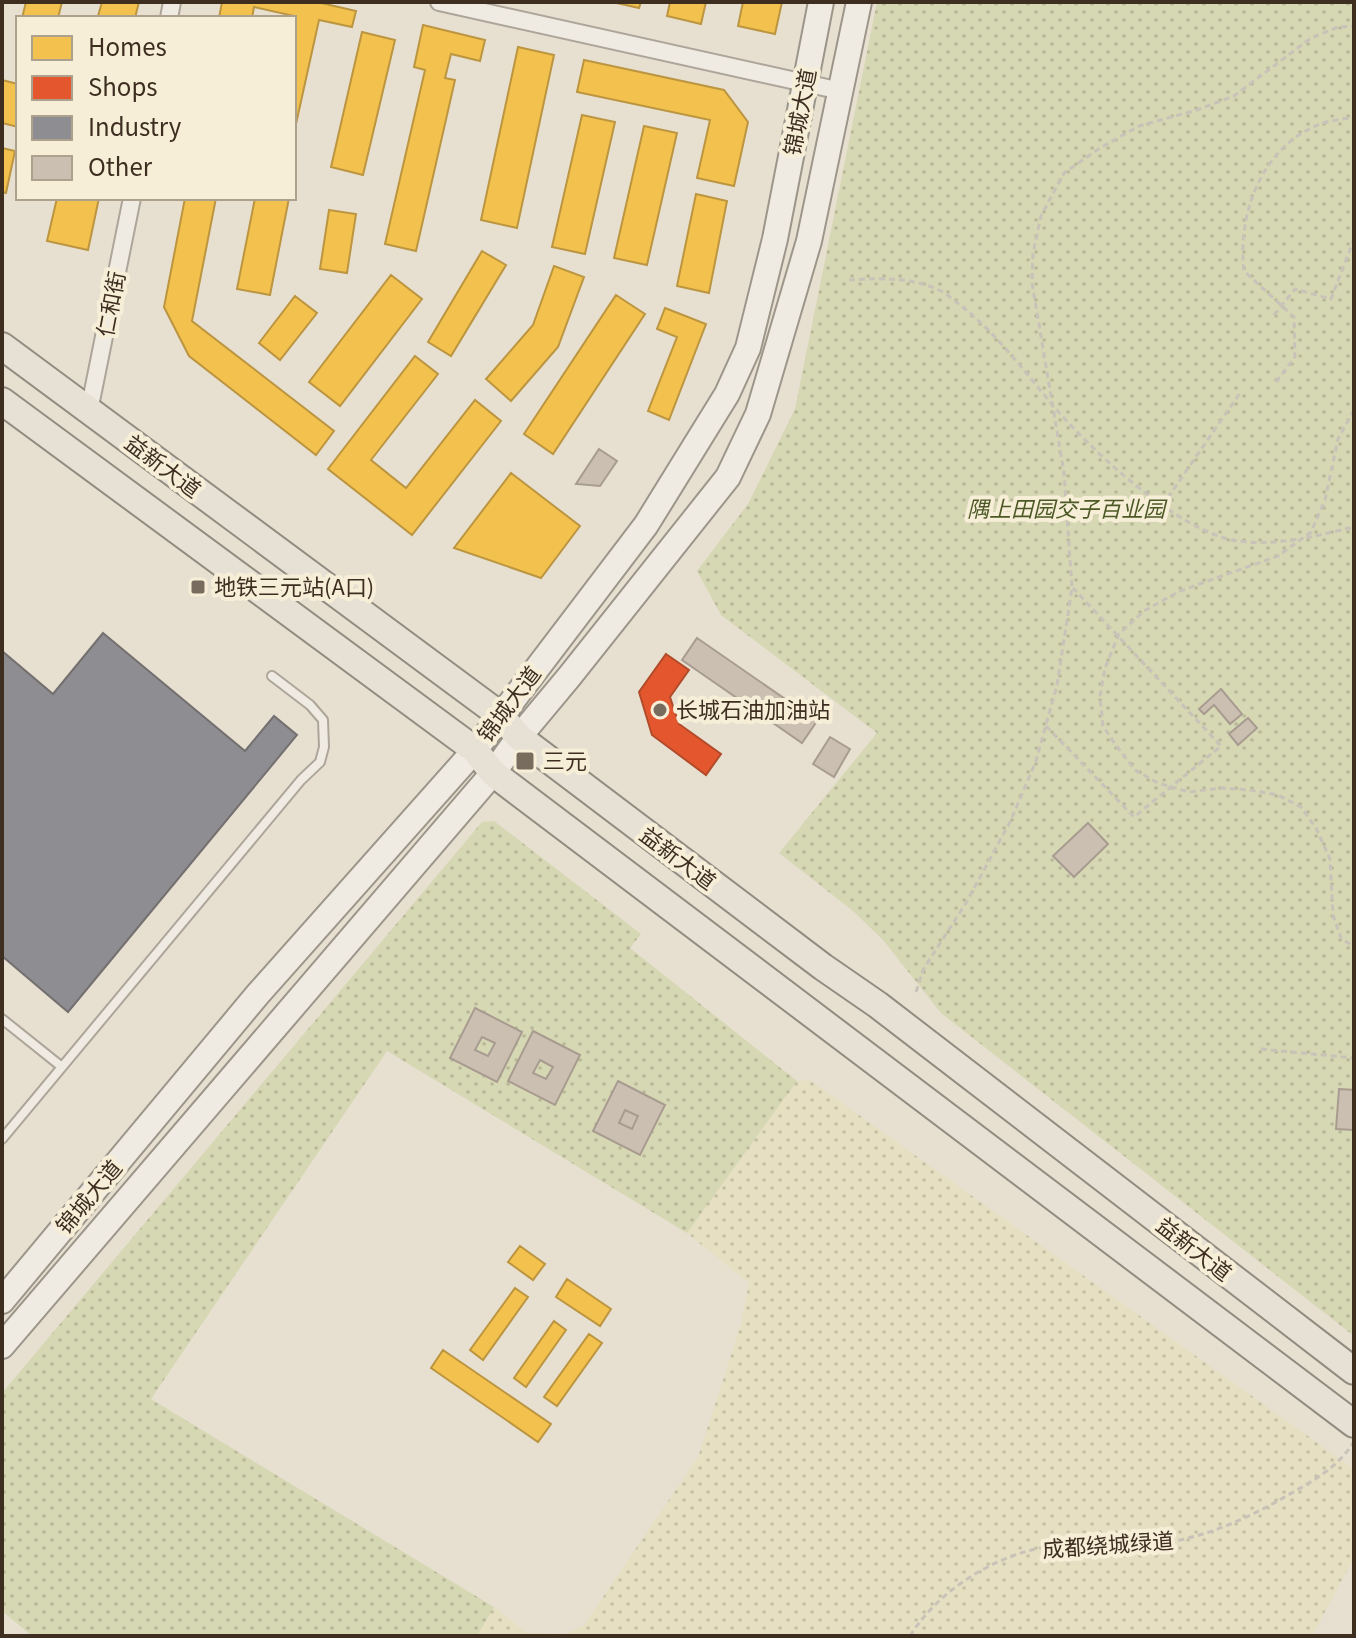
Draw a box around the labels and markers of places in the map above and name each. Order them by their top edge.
place label: 地铁三元站(A口) [214,569,374,601]
marker: 地铁三元站(A口) [189,578,207,596]
place label: 长城石油加油站 [676,692,830,724]
marker: 长城石油加油站 [651,701,669,719]
place label: 三元 [543,743,587,775]
marker: 三元 [514,750,536,772]

